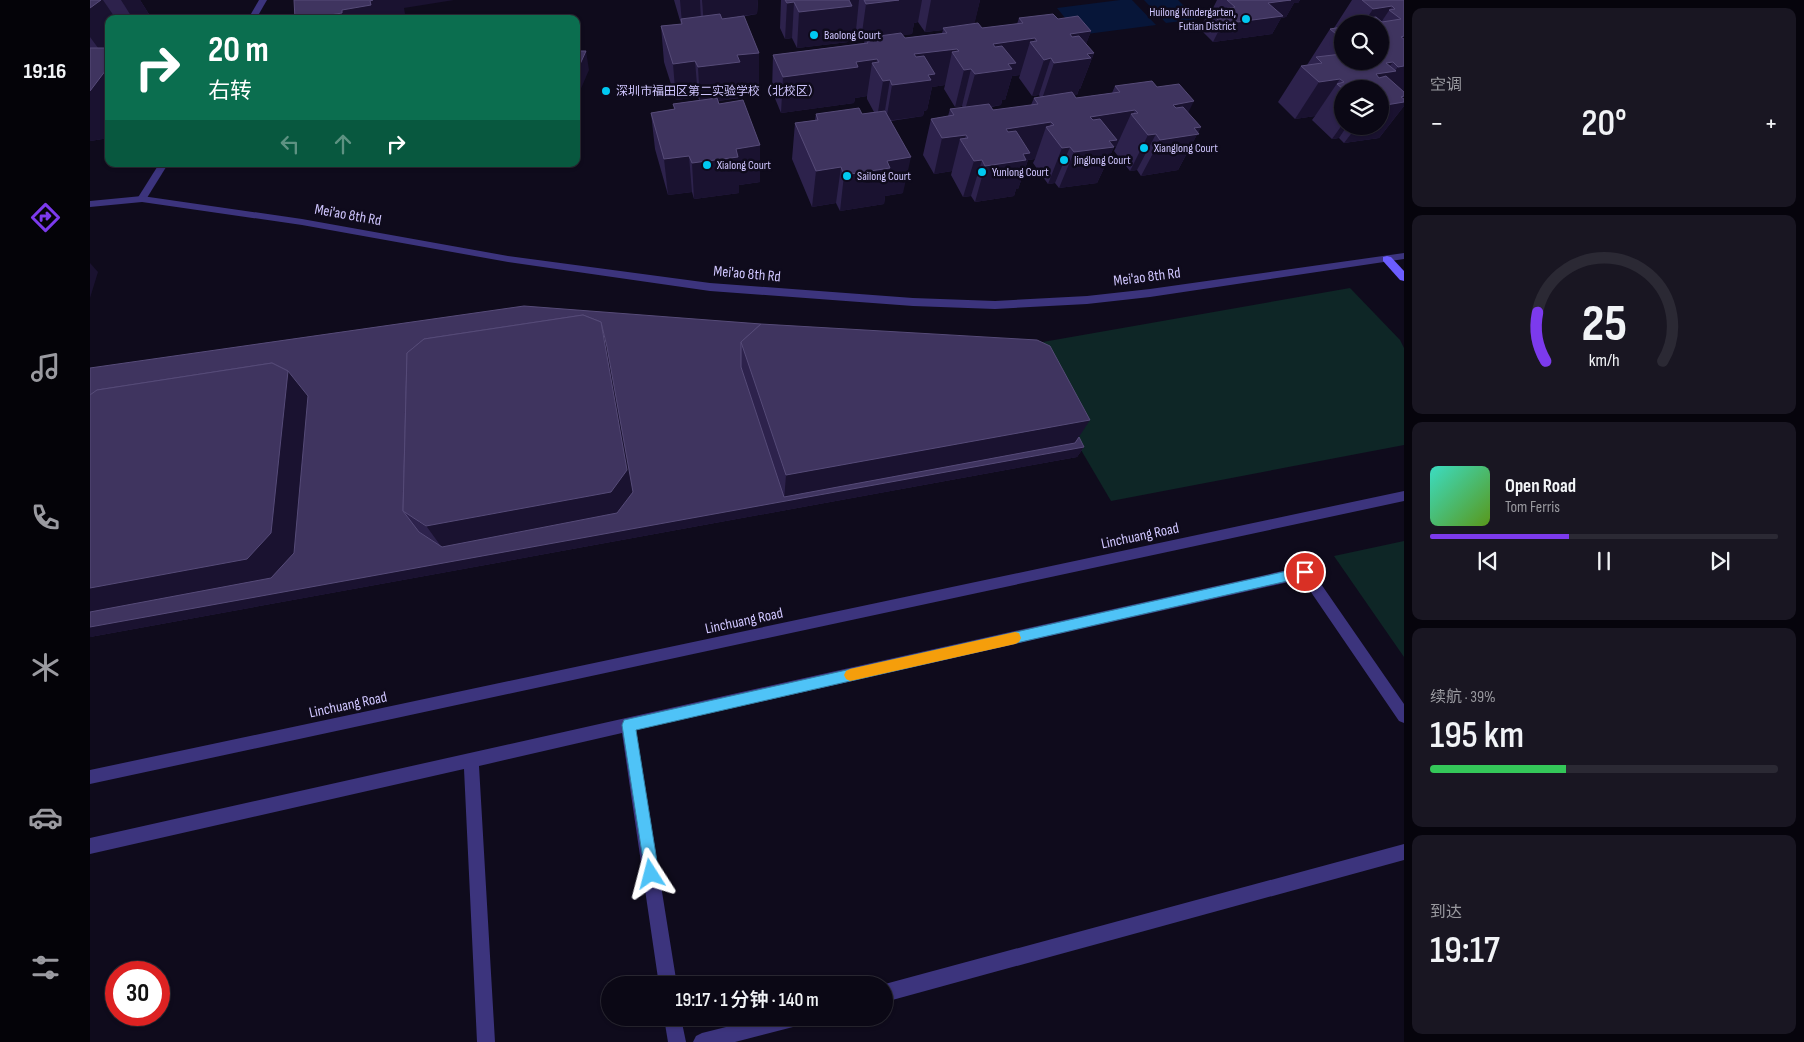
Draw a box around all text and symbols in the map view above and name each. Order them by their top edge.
place label: Huilong Kindergarten, Futian District [1149,5,1236,34]
marker: Huilong Kindergarten, Futian District [1240,13,1252,25]
map controls [1334,15,1389,135]
button: search [1334,15,1389,70]
place label: Baolong Court [824,28,881,43]
text: 20 m [208,29,269,72]
marker: Baolong Court [808,29,820,41]
icon: right [125,35,190,100]
text: 19:16 [24,58,66,85]
text: 空调 [1430,76,1462,95]
text: 右转 [208,78,252,105]
button: layers [1334,80,1389,135]
place label: 深圳市福田区第二实验学校（北校区） [616,84,820,99]
marker: 深圳市福田区第二实验学校（北校区） [600,85,612,97]
text: 20° [1581,101,1627,146]
text: − [1430,107,1444,140]
text: + [1764,107,1778,140]
icon: left [276,130,304,158]
icon: ahead [329,130,357,158]
icon: right [382,130,410,158]
place label: Xianglong Court [1153,141,1218,156]
marker: Xianglong Court [1138,142,1150,154]
place label: Jinglong Court [1073,153,1131,168]
marker: Jinglong Court [1058,154,1070,166]
place label: Xialong Court [716,158,771,173]
marker: Xialong Court [701,159,713,171]
place label: Yunlong Court [992,165,1049,180]
marker: Yunlong Court [976,166,988,178]
place label: Sailong Court [857,169,911,184]
marker: Sailong Court [841,170,853,182]
icon: directions [28,200,63,235]
street label: Mei'ao 8th Rd [313,200,383,230]
street label: Mei'ao 8th Rd [713,262,781,286]
street label: Mei'ao 8th Rd [1112,263,1182,291]
text: 25 [1581,293,1627,356]
icon: music [28,350,63,385]
text: km/h [1589,350,1619,371]
text: Open Road [1505,475,1576,498]
text: Tom Ferris [1505,498,1560,517]
icon: phone [28,500,63,535]
street label: Linchuang Road [1099,518,1181,554]
icon: previous [1474,547,1502,575]
icon: pause [1590,547,1618,575]
icon: next [1706,547,1734,575]
pin [1284,551,1326,593]
icon: arrive [1291,558,1319,586]
street label: Linchuang Road [703,603,785,639]
icon: climate [28,650,63,685]
street label: Linchuang Road [307,687,389,723]
text: 续航 · 39% [1430,688,1496,707]
text: 195 km [1430,713,1524,758]
icon: car [28,800,63,835]
position arrow [624,847,676,899]
text: 到达 [1430,903,1462,922]
text: 19:17 [1430,928,1500,973]
icon: filters [28,950,63,985]
speed limit sign: 30 [105,961,170,1026]
text: 19:17 · 1 分钟 · 140 m [675,989,819,1012]

